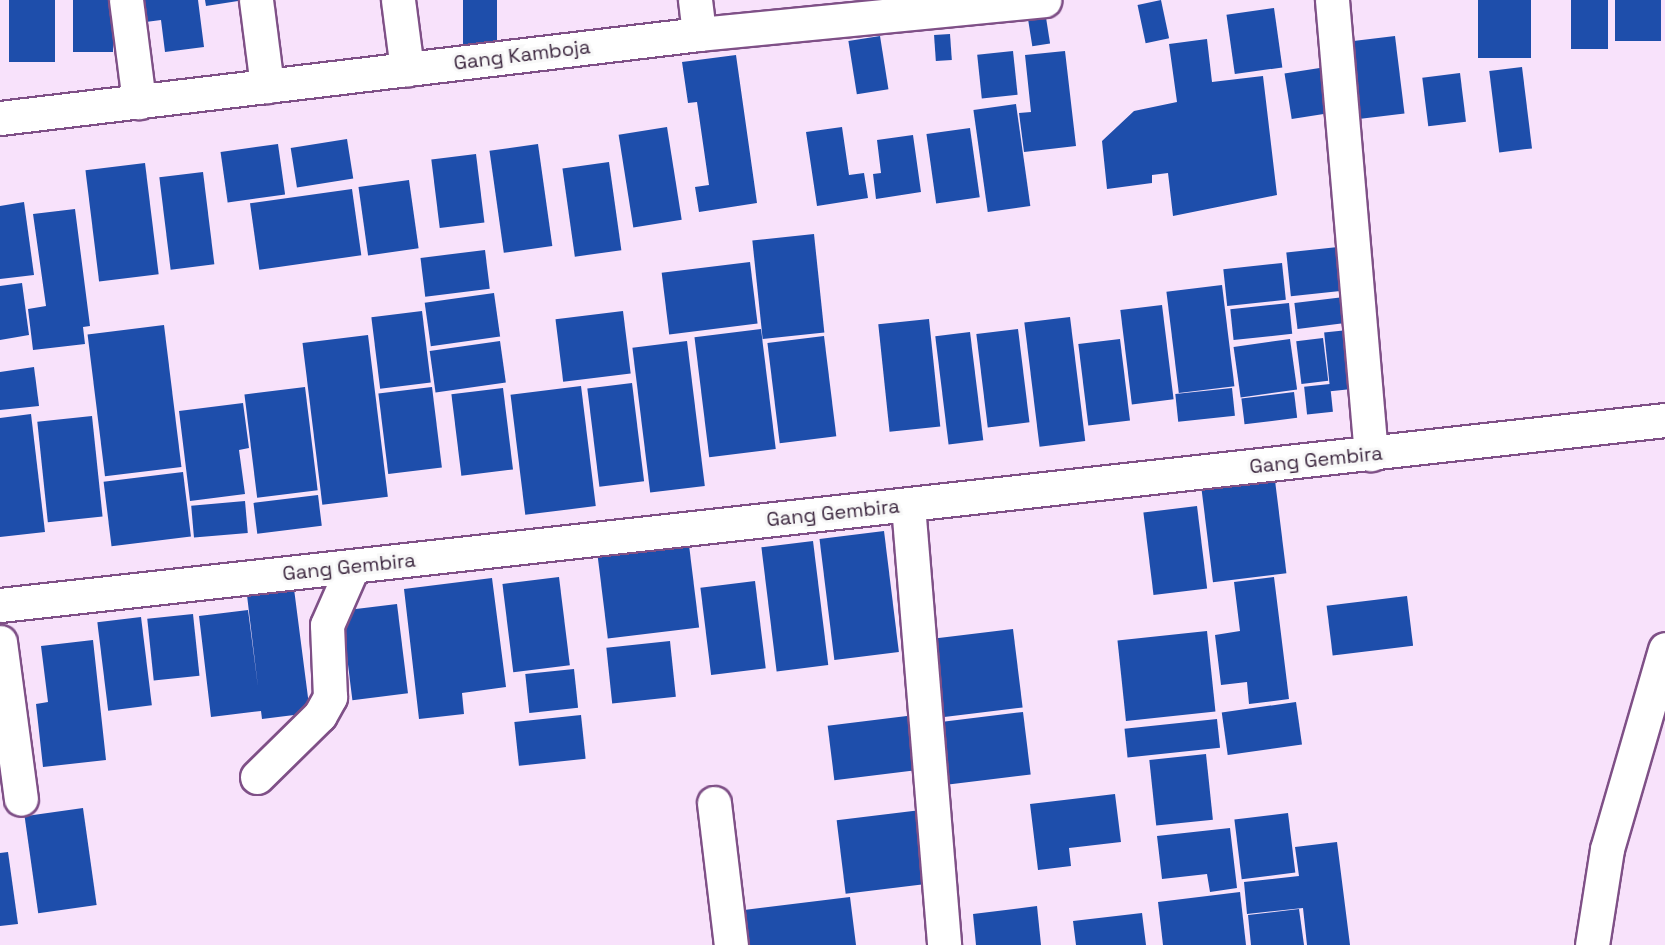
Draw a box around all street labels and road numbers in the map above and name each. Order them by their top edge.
street label: Gang Kamboja [452,35,592,75]
street label: Gang Gembira [1248,441,1384,479]
street label: Gang Gembira [765,494,901,532]
street label: Gang Gembira [281,548,417,586]

